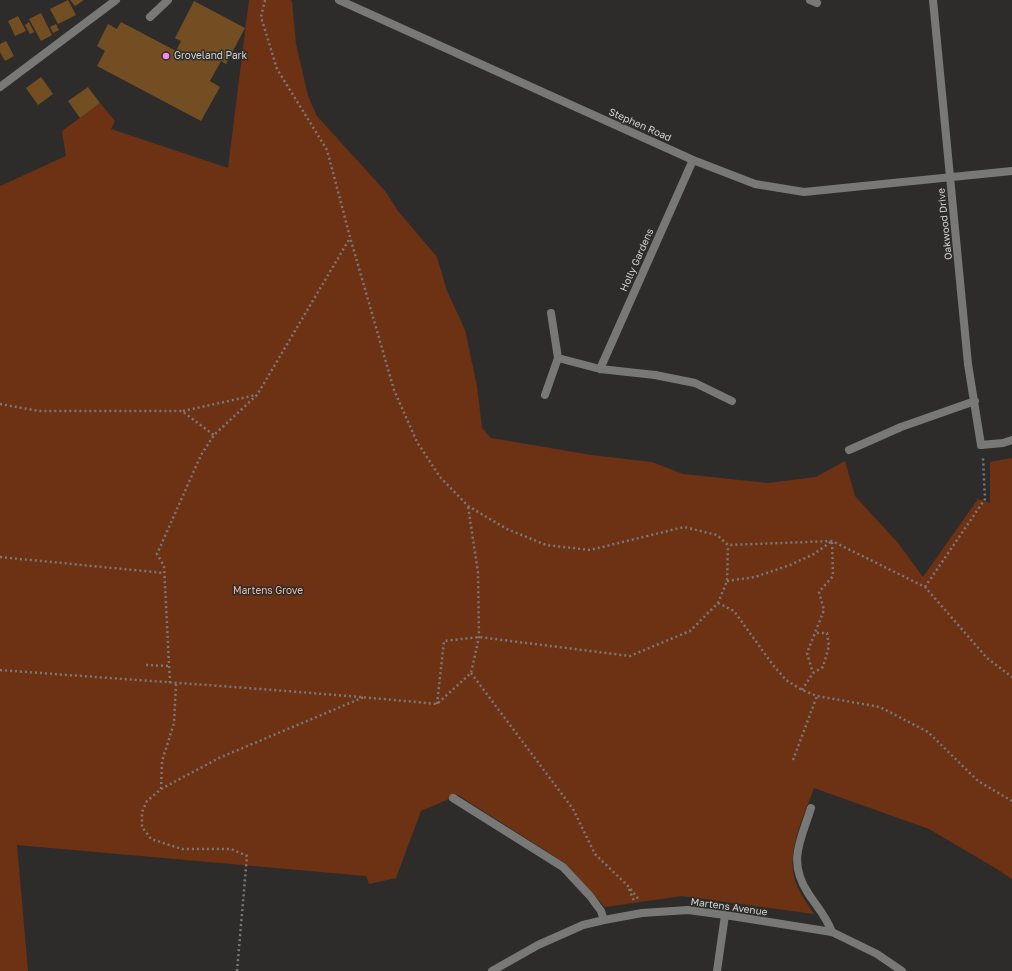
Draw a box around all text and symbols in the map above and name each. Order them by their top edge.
place label: Groveland Park [174,50,247,62]
marker: Groveland Park [161,51,171,61]
street label: Stephen Road [607,106,673,144]
street label: Oakwood Drive [935,187,955,261]
street label: Holly Gardens [618,227,656,293]
park label: Martens Grove [233,585,303,597]
street label: Martens Avenue [690,896,768,918]

